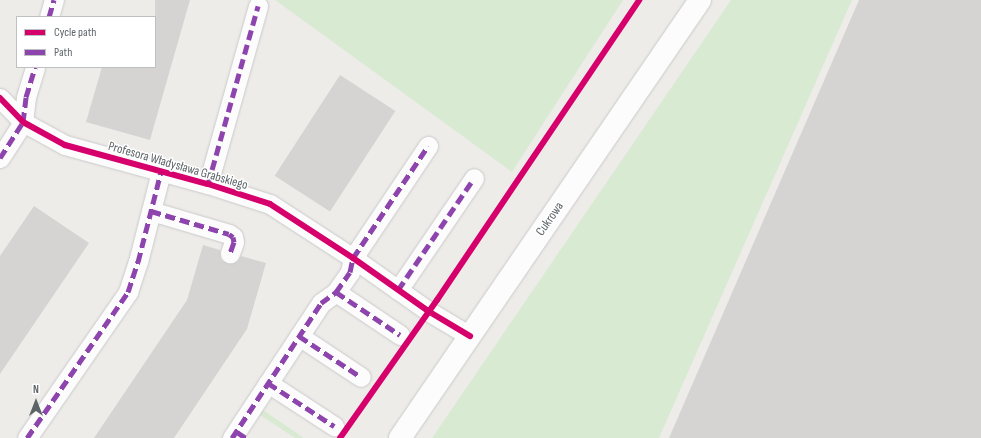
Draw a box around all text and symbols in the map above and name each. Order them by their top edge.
legend [16,16,156,68]
text: Cycle path [54,25,96,40]
text: Path [54,45,72,60]
street label: Profesora Władysława Grabskiego [106,139,250,193]
street label: Cukrowa [533,199,567,239]
north arrow [16,382,56,422]
text: N [33,383,39,396]

